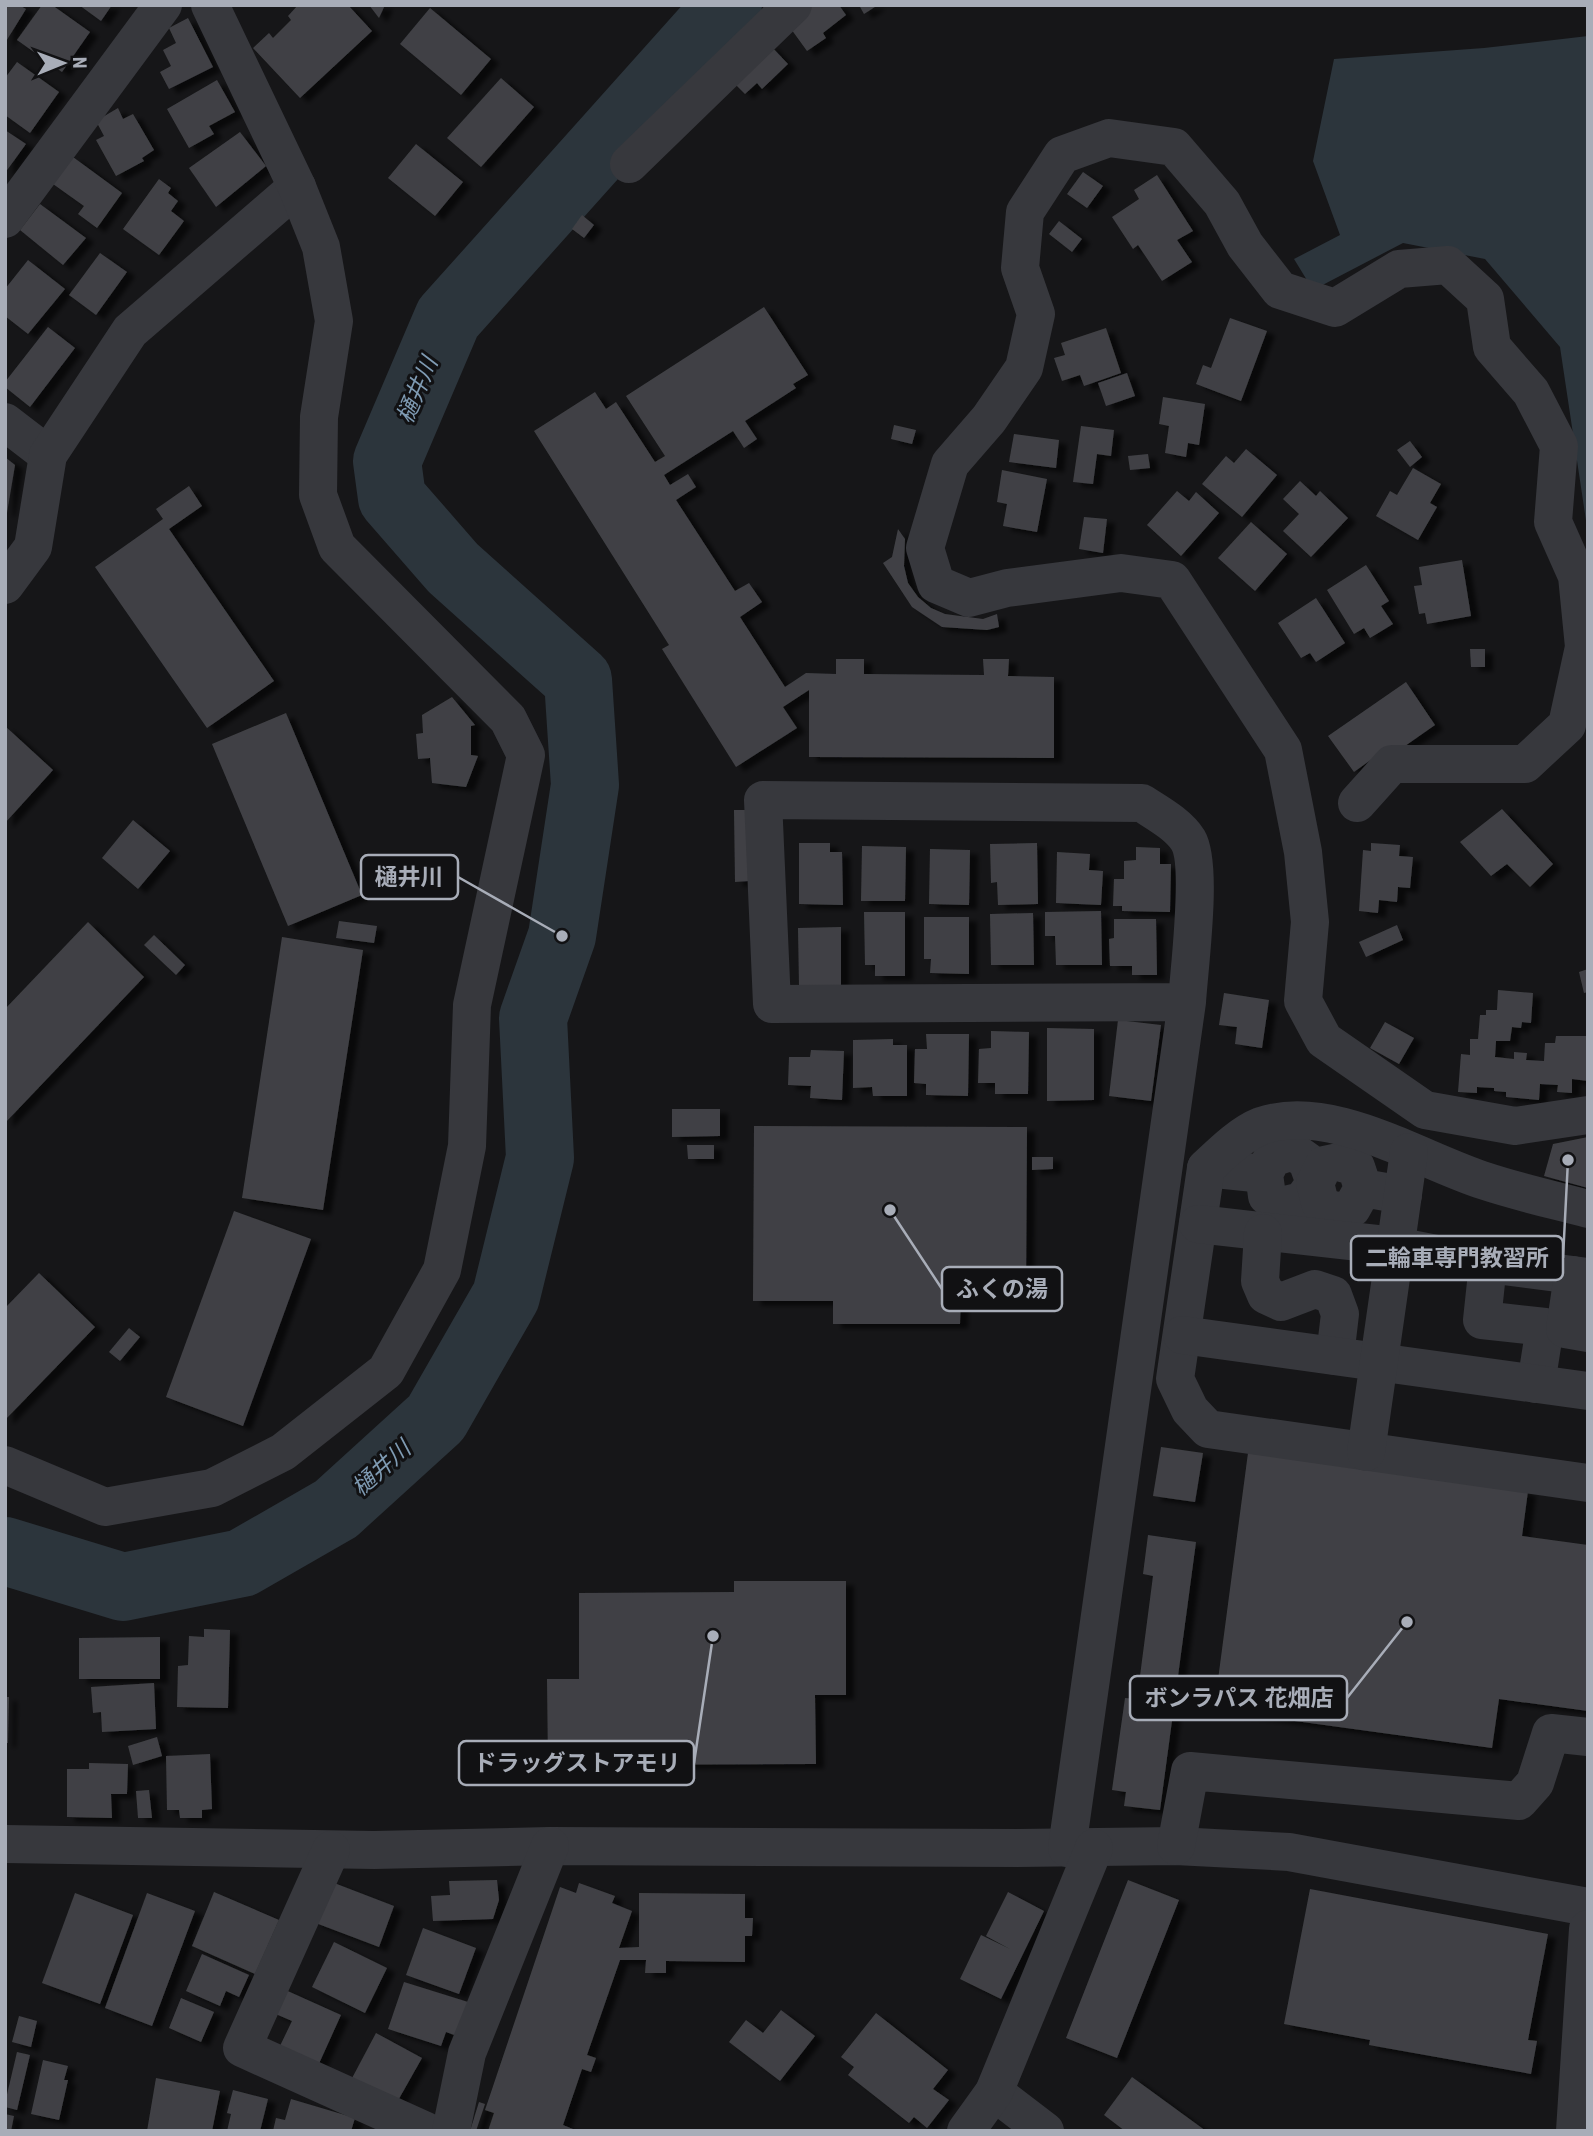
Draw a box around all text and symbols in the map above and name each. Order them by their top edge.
north arrow [28,28,98,98]
text: N [68,57,91,69]
water label: 樋井川 [392,350,445,427]
callout: 樋井川 [361,855,458,899]
text: 樋井川 [375,864,444,891]
callout: 二輪車専門教習所 [1351,1236,1563,1280]
text: 二輪車専門教習所 [1365,1245,1549,1272]
callout: ふくの湯 [942,1267,1062,1311]
text: ふくの湯 [956,1276,1048,1303]
water label: 樋井川 [347,1433,418,1501]
callout: ボンラパス 花畑店 [1130,1676,1347,1720]
text: ボンラパス 花畑店 [1144,1685,1334,1712]
callout: ドラッグストアモリ [459,1741,694,1785]
text: ドラッグストアモリ [474,1750,681,1777]

